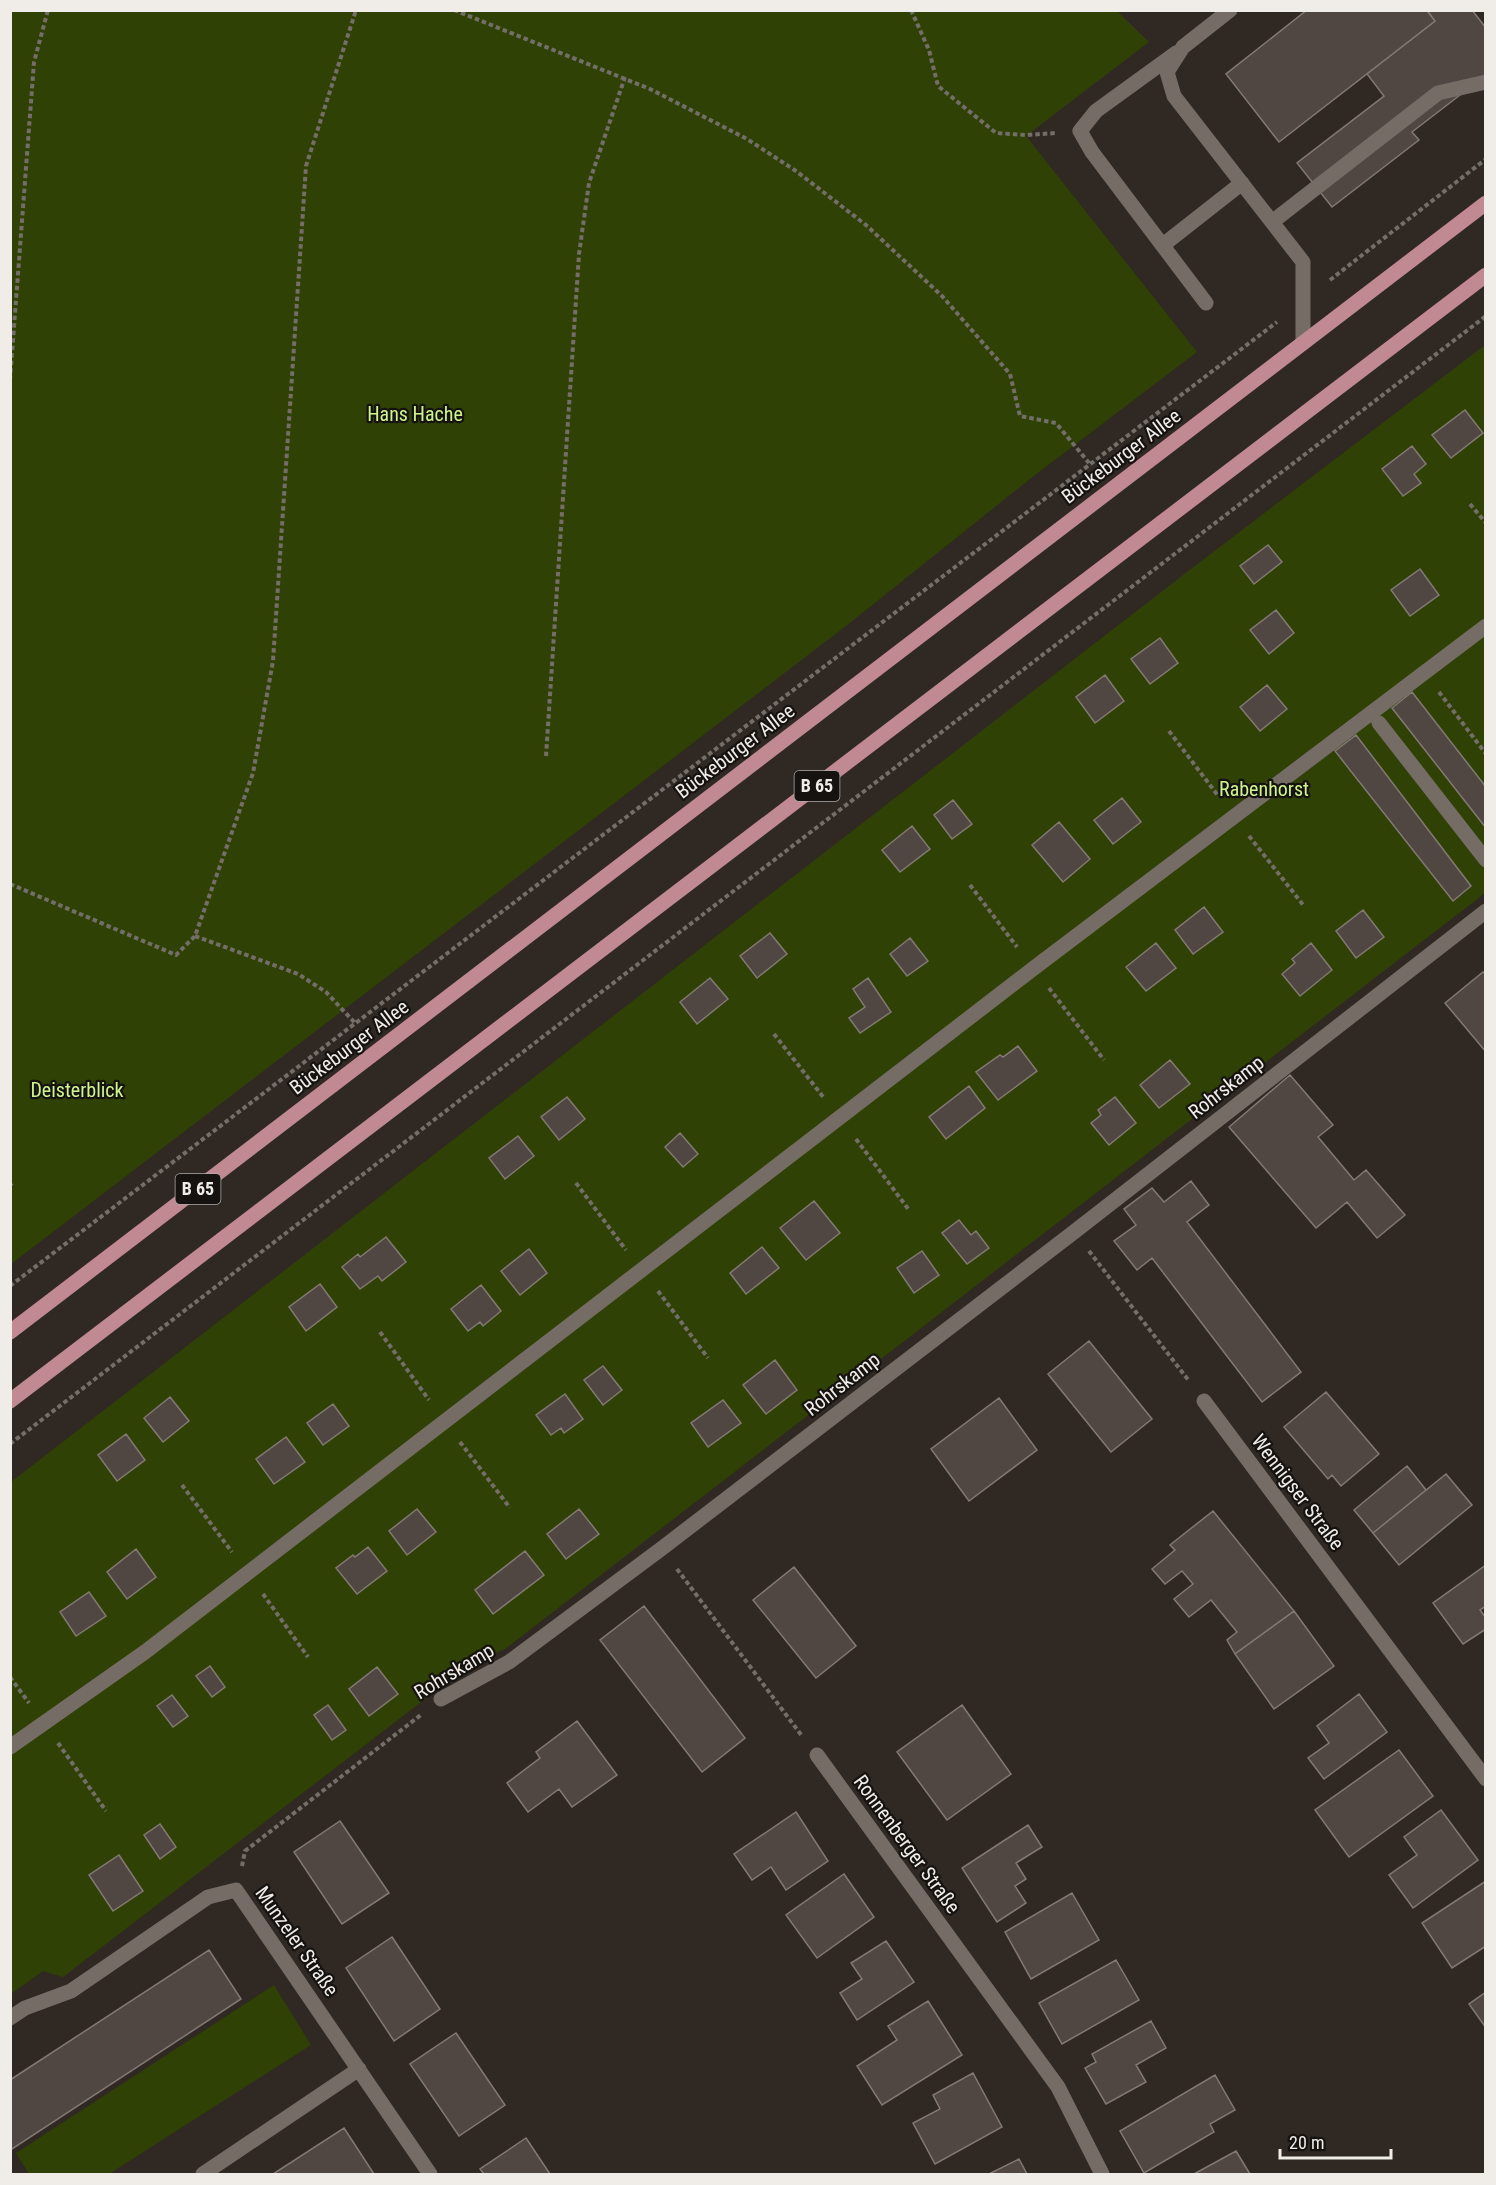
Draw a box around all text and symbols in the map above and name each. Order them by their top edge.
park label: Hans Hache [367,402,463,426]
street label: Bückeburger Allee [1057,403,1185,509]
street label: Bückeburger Allee [671,698,799,804]
road number: B 65 [794,771,840,801]
park label: Rabenhorst [1219,777,1309,801]
street label: Bückeburger Allee [285,994,413,1100]
street label: Rohrskamp [1184,1050,1268,1124]
park label: Deisterblick [30,1078,124,1102]
road number: B 65 [176,1174,220,1204]
street label: Rohrskamp [800,1347,884,1421]
street label: Wennigser Straße [1247,1429,1349,1555]
street label: Rohrskamp [410,1638,498,1704]
street label: Ronnenberger Straße [849,1770,965,1918]
street label: Munzeler Straße [250,1881,344,2001]
scale bar [1280,2122,1391,2160]
text: 20 m [1289,2132,1324,2153]

